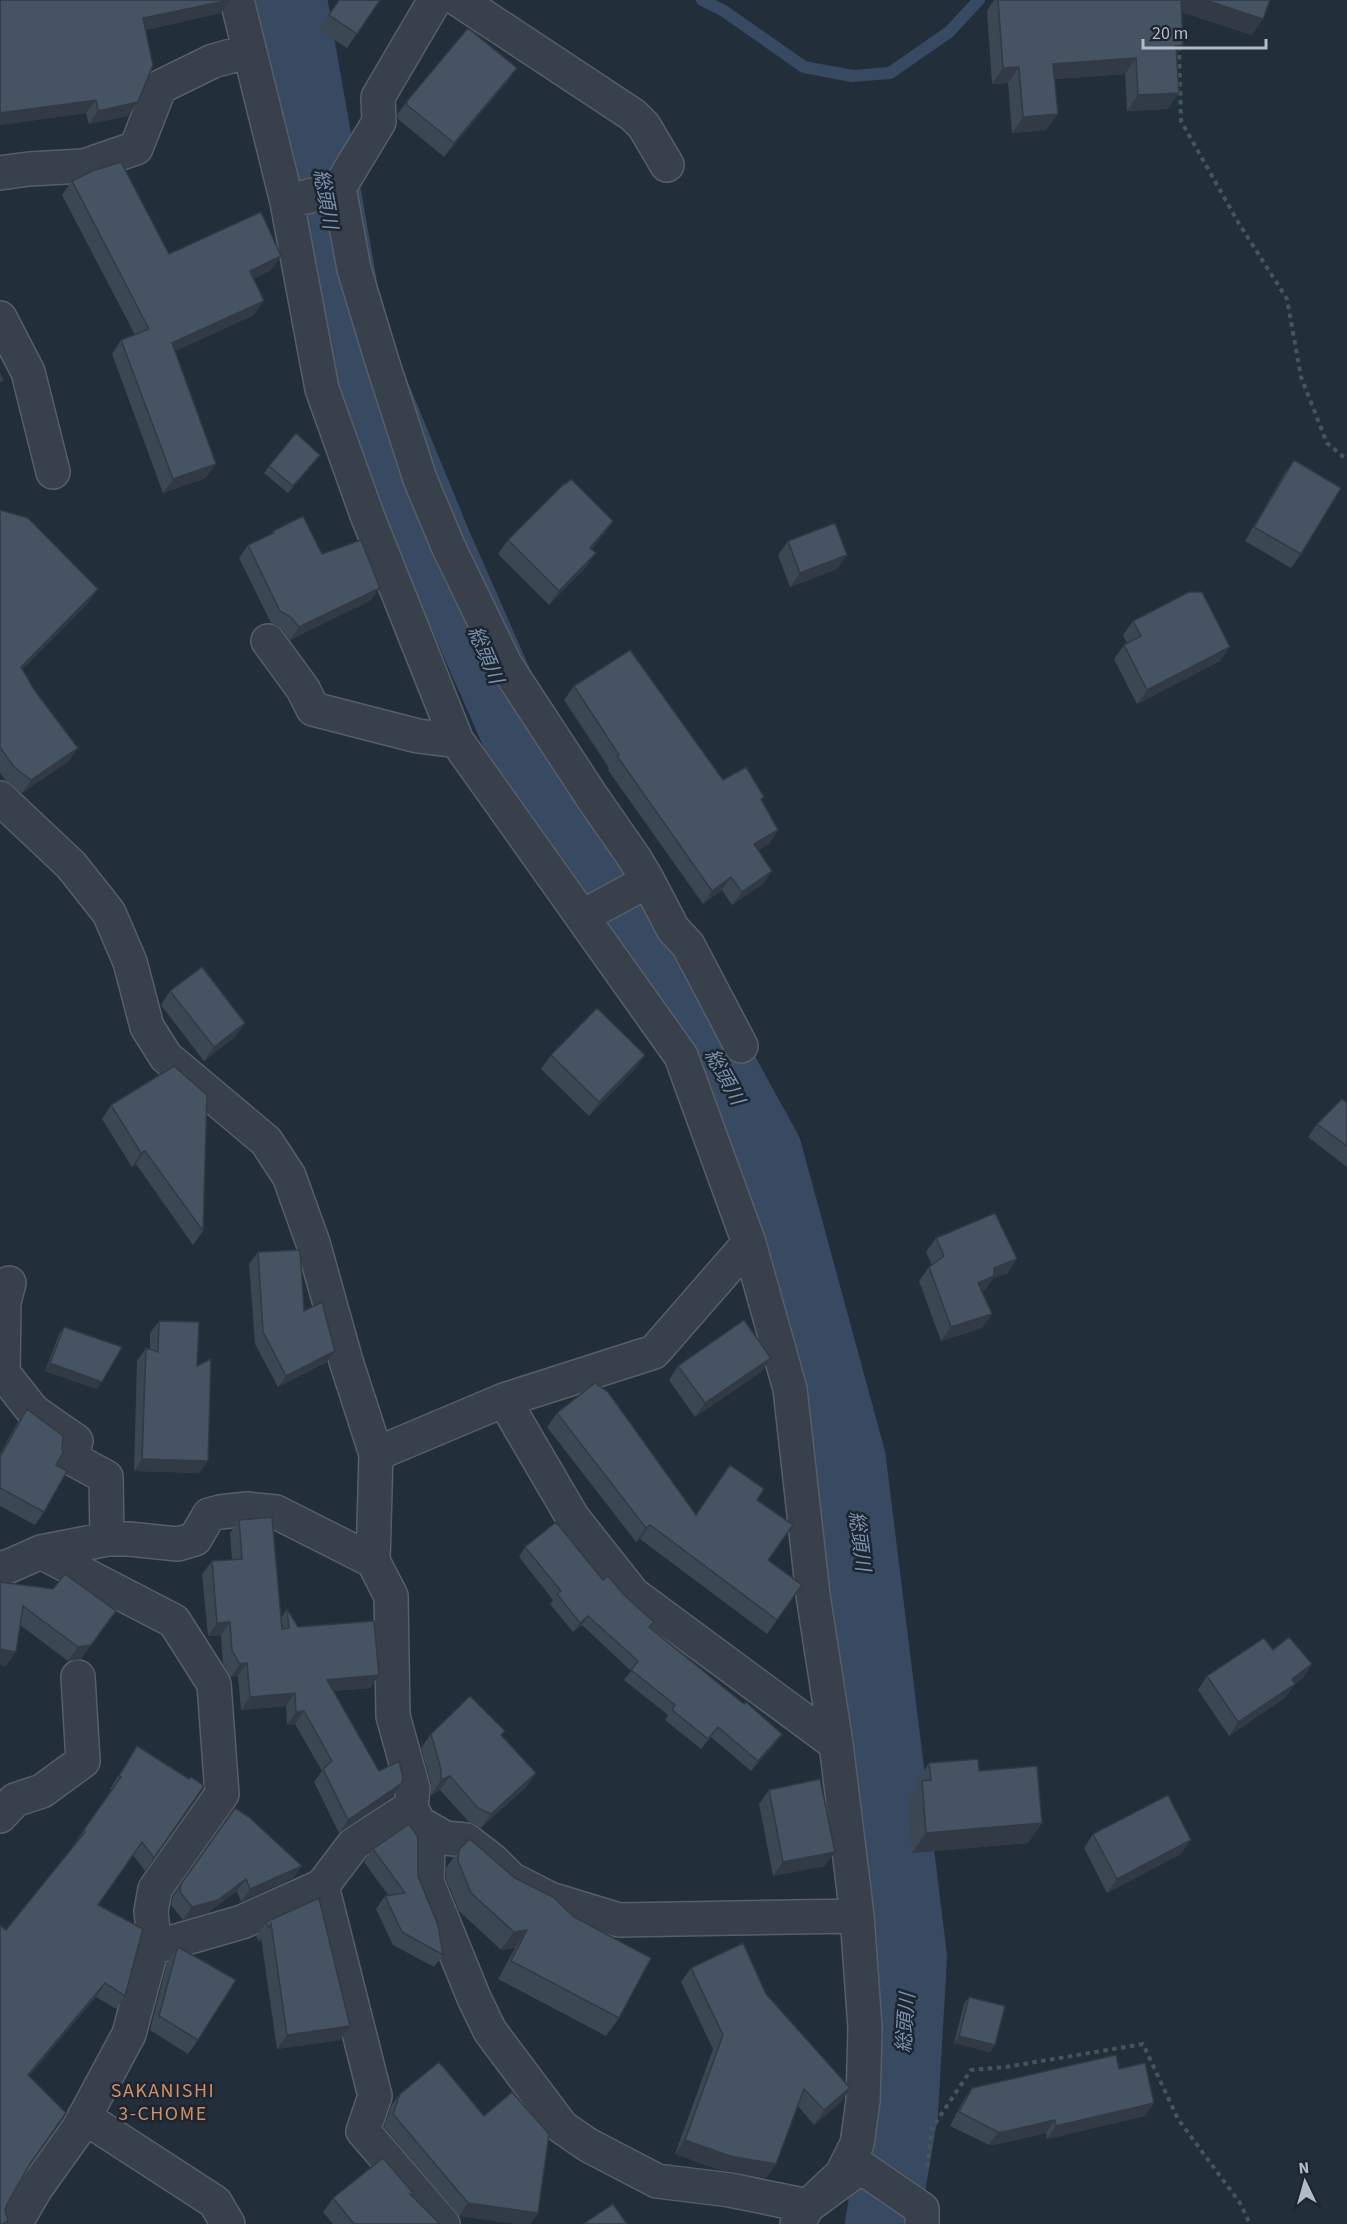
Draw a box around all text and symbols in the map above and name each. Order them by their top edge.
scale bar [1143,12,1266,50]
text: 20 m [1152,21,1188,46]
water label: 総頭川 [306,167,344,233]
water label: 総頭川 [460,622,510,690]
water label: 総頭川 [697,1044,752,1112]
water label: 総頭川 [841,1510,877,1574]
water label: 総頭川 [890,1990,922,2054]
district label: SAKANISHI 3-CHOME [111,2077,215,2128]
north arrow [1275,2152,1335,2212]
text: N [1298,2157,1310,2179]

